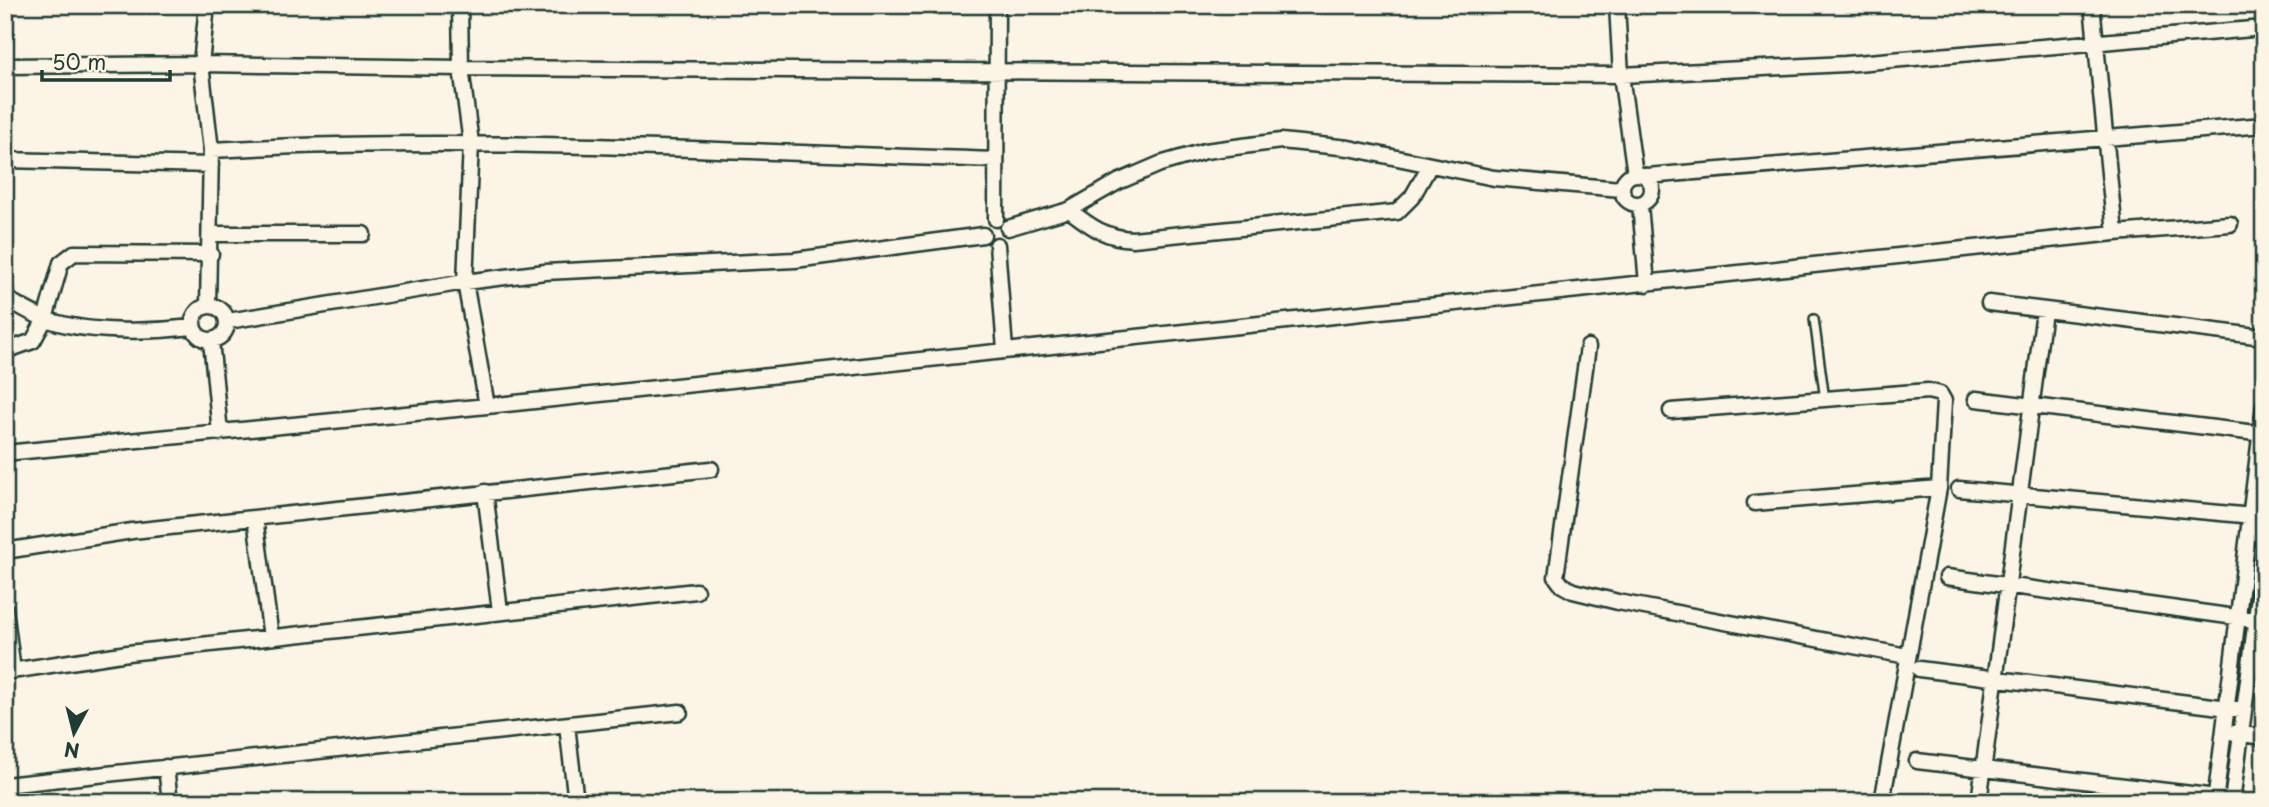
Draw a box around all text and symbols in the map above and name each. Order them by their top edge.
scale bar [42,38,170,82]
text: 50 m [52,45,106,77]
north arrow [38,698,108,768]
text: N [63,736,81,766]

